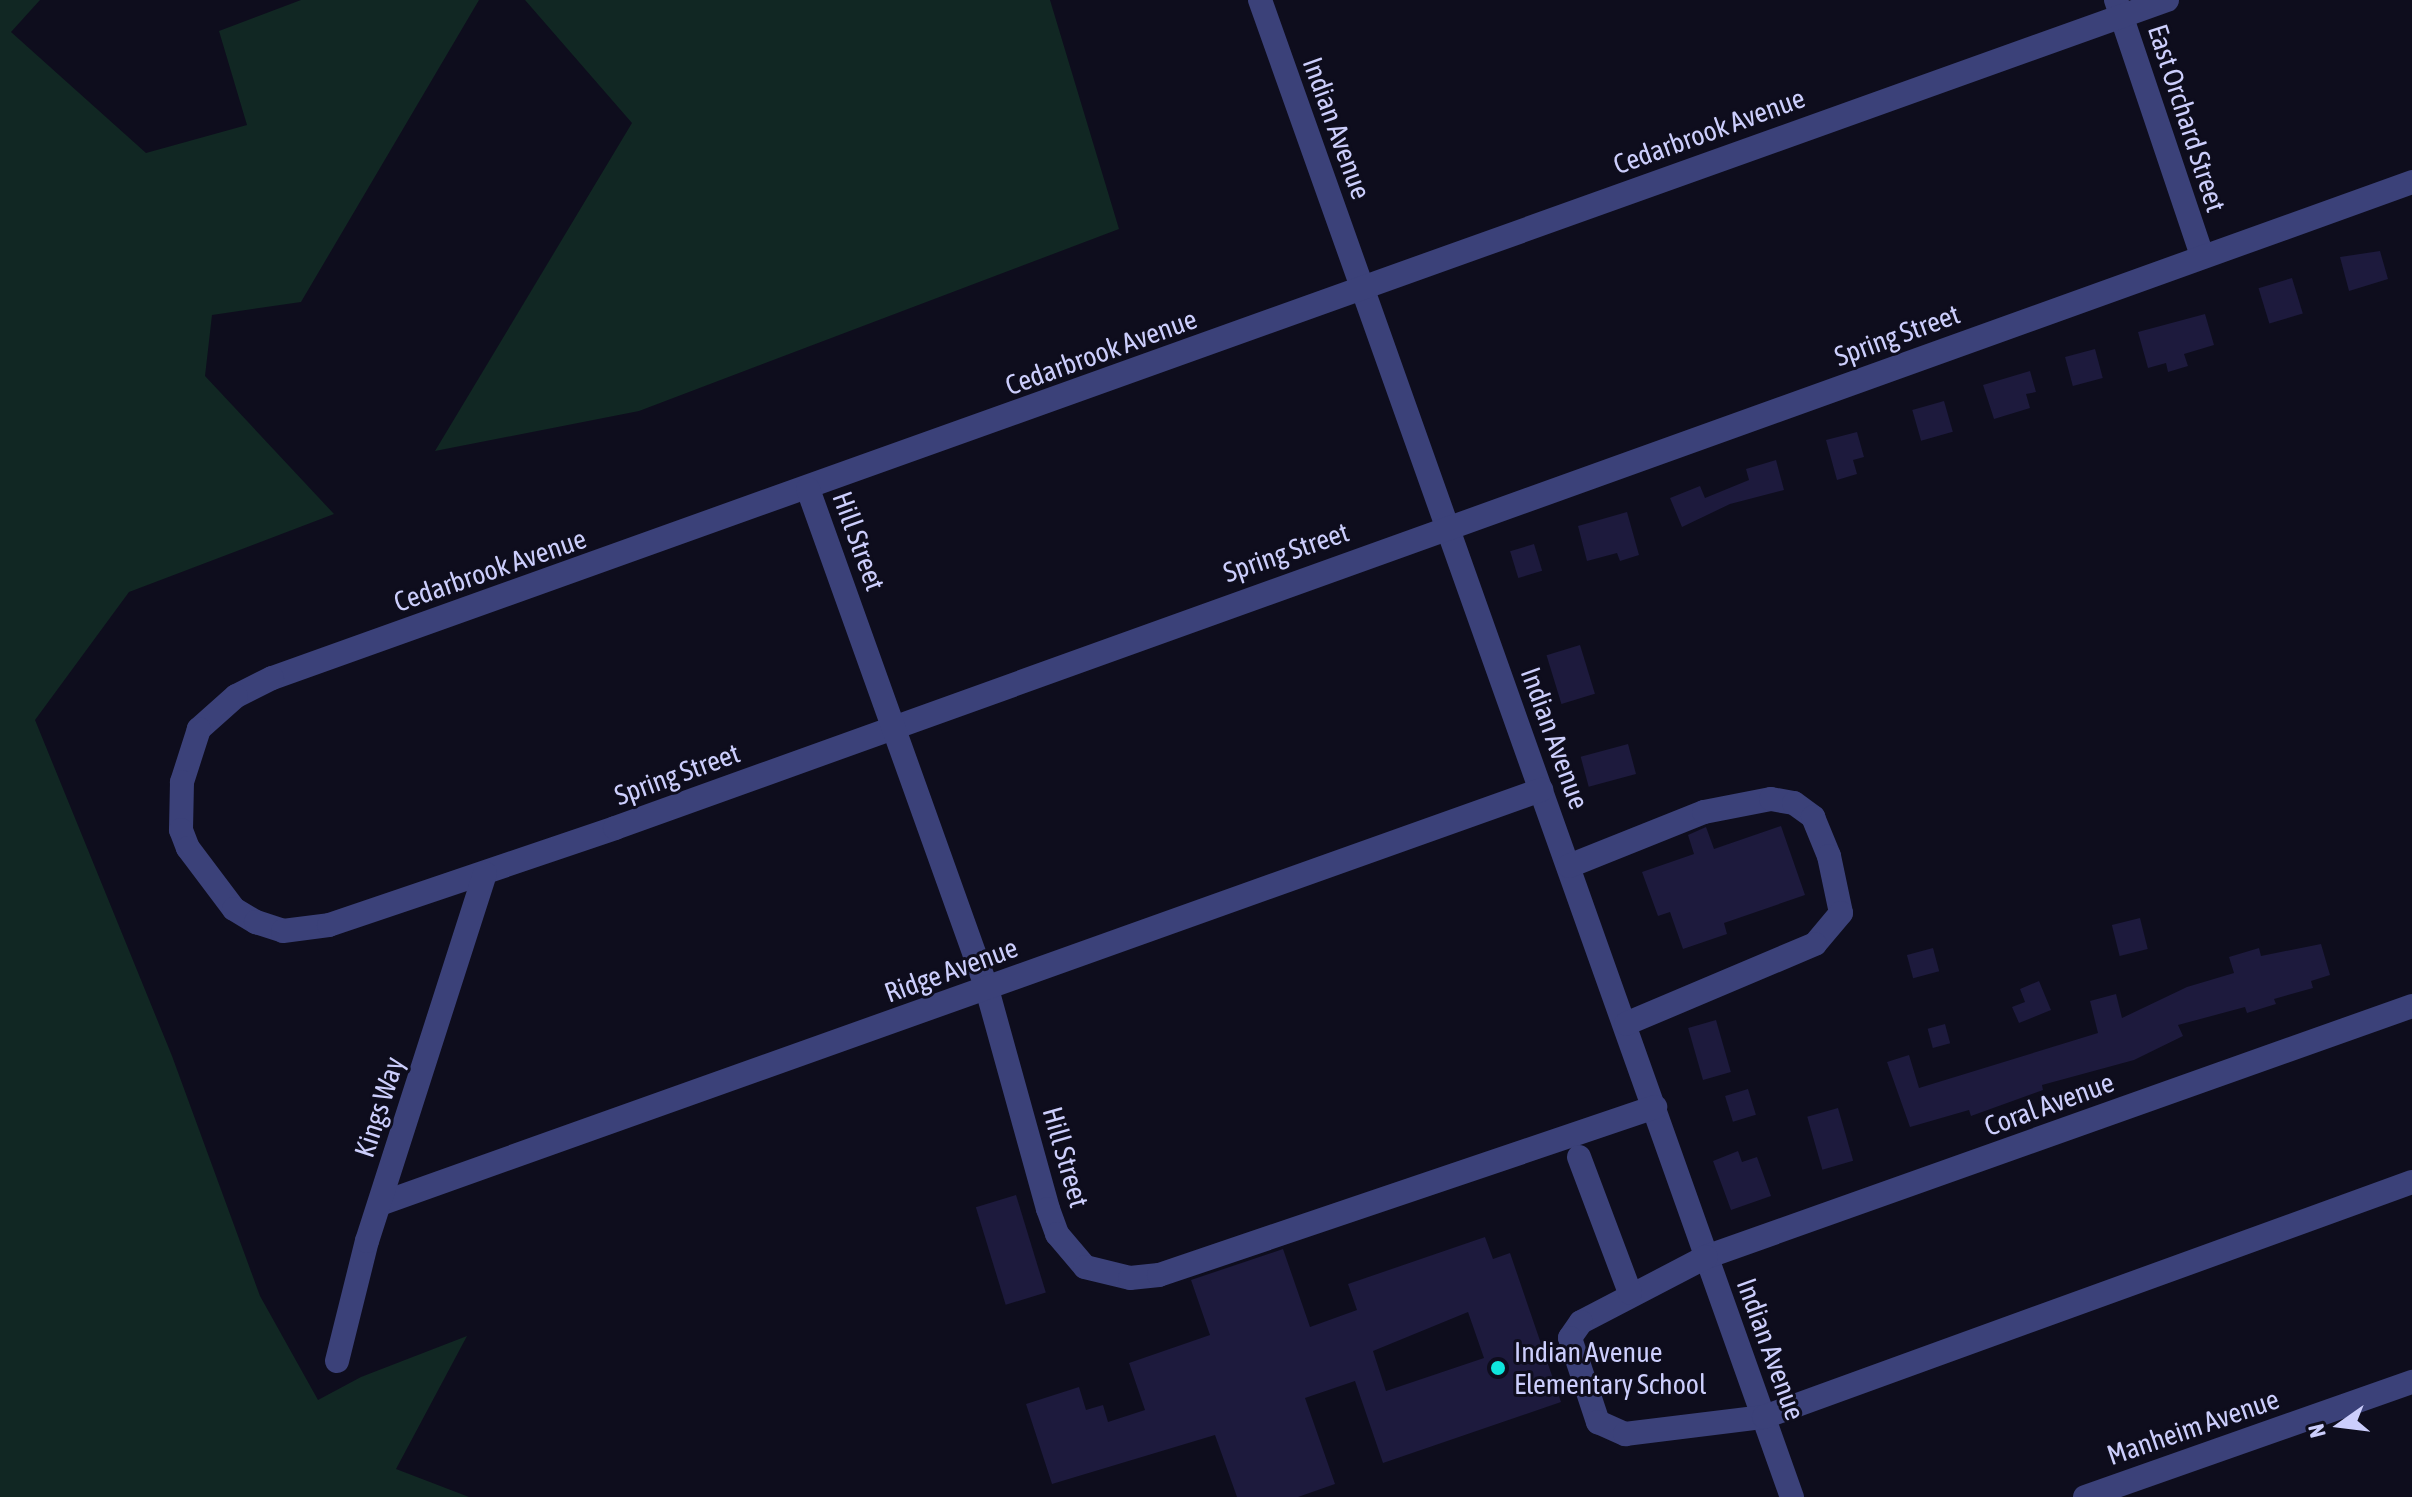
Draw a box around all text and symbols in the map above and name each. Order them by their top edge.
street label: East Orchard Street [2141,20,2233,216]
street label: Indian Avenue [1296,53,1378,203]
street label: Cedarbrook Avenue [1609,81,1809,181]
street label: Spring Street [1830,297,1964,373]
street label: Cedarbrook Avenue [1001,302,1201,402]
street label: Hill Street [826,487,892,595]
street label: Spring Street [1219,515,1353,589]
street label: Cedarbrook Avenue [389,521,591,619]
street label: Indian Avenue [1514,663,1596,813]
street label: Spring Street [610,736,744,812]
street label: Ridge Avenue [880,930,1022,1010]
street label: Kings Way [347,1053,411,1161]
street label: Coral Avenue [1980,1065,2118,1143]
street label: Hill Street [1036,1103,1096,1211]
street label: Indian Avenue [1730,1274,1812,1424]
place label: Indian Avenue Elementary School [1514,1335,1706,1401]
marker: Indian Avenue Elementary School [1489,1359,1507,1377]
street label: Manheim Avenue [2103,1382,2283,1472]
north arrow [2300,1385,2380,1465]
text: N [2303,1421,2331,1440]

